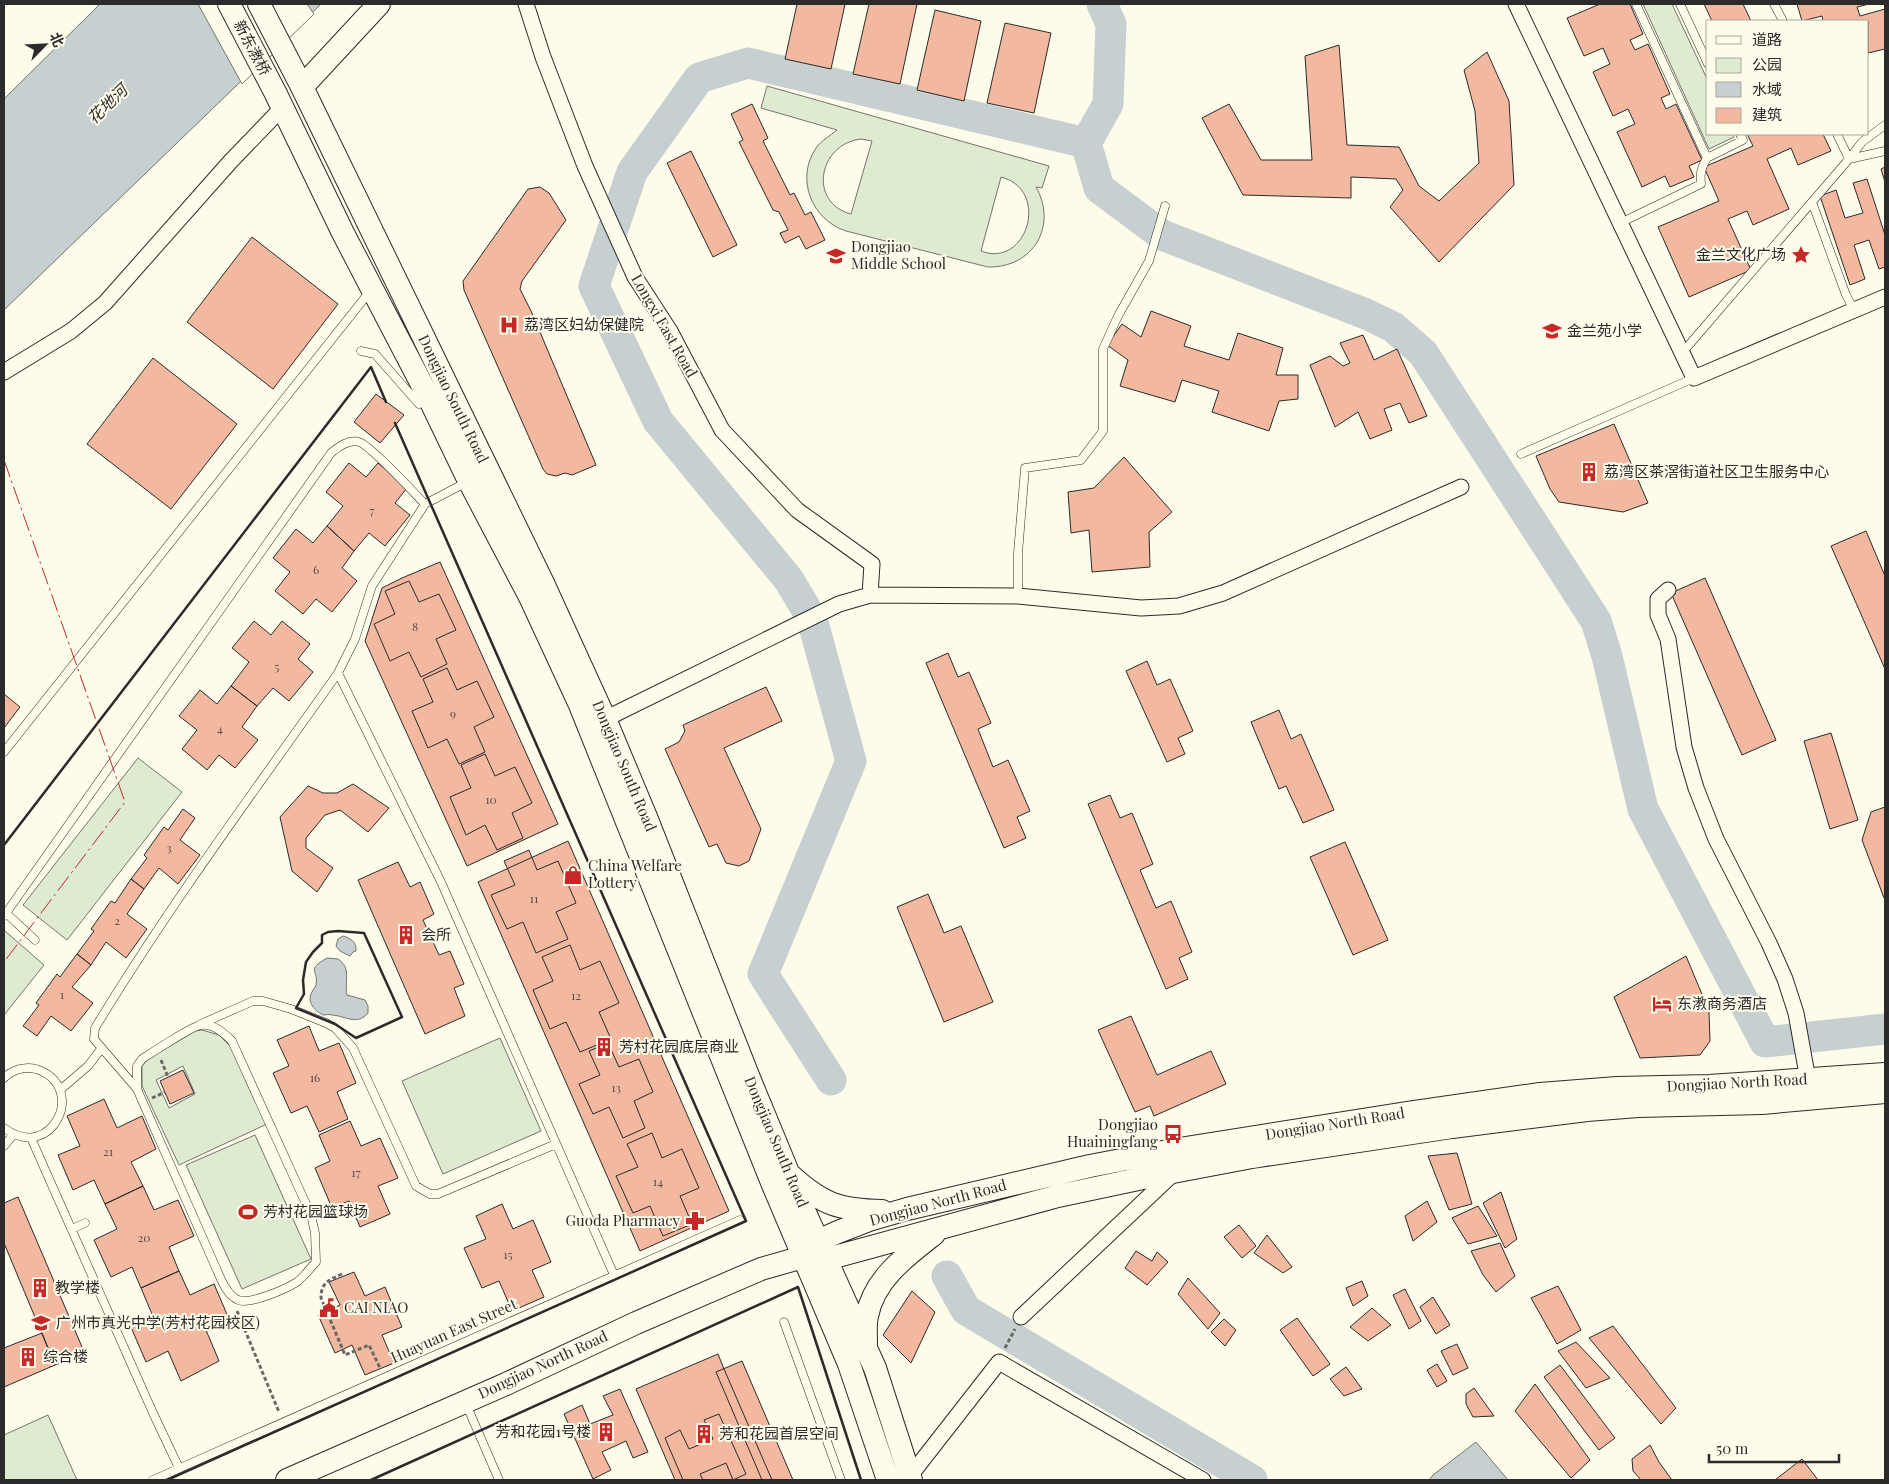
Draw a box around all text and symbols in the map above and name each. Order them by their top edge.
street label: 新东漖桥 [230,16,276,79]
north arrow [20,20,70,70]
legend [1706,20,1869,135]
text: 北 [46,29,69,50]
text: 道路 [1752,29,1782,49]
text: 公园 [1752,54,1782,74]
water label: 花地河 [82,77,133,128]
text: 水域 [1752,79,1782,99]
text: 建筑 [1752,104,1782,124]
place label: Dongjiao Middle School [851,236,946,273]
place label: 金兰文化广场 [1696,244,1786,264]
place icon: 金兰文化广场 [1790,244,1812,266]
school or university icon: Dongjiao Middle School [825,245,847,267]
street label: Longxi East Road [627,270,703,381]
hospital icon: 荔湾区妇幼保健院 [498,314,520,336]
place label: 荔湾区妇幼保健院 [524,314,644,334]
school or university icon: 金兰苑小学 [1541,320,1563,342]
place label: 金兰苑小学 [1567,320,1642,340]
street label: Dongjiao South Road [414,331,494,466]
building icon: 荔湾区茶滘街道社区卫生服务中心 [1578,461,1600,483]
place label: 荔湾区茶滘街道社区卫生服务中心 [1604,461,1829,481]
house number: 7 [370,502,375,518]
house number: 6 [313,561,319,577]
house number: 8 [412,618,418,634]
house number: 5 [275,658,280,674]
street label: Dongjiao South Road [588,697,662,835]
house number: 9 [450,705,456,721]
house number: 4 [217,720,223,736]
house number: 10 [485,791,497,807]
house number: 3 [166,839,172,855]
place label: China Welfare Lottery [588,855,682,892]
shop icon: China Welfare Lottery [562,864,584,886]
house number: 11 [530,890,539,906]
house number: 2 [114,912,120,928]
building icon: 会所 [395,924,417,946]
place label: 会所 [421,924,451,944]
house number: 1 [60,986,65,1002]
house number: 12 [571,987,581,1003]
hotel icon: 东漖商务酒店 [1651,993,1673,1015]
place label: 东漖商务酒店 [1677,993,1767,1013]
building icon: 芳村花园底层商业 [593,1036,615,1058]
place label: 芳村花园底层商业 [619,1036,739,1056]
street label: Dongjiao North Road [1666,1068,1808,1096]
house number: 16 [310,1069,320,1085]
street label: Dongjiao South Road [740,1073,814,1211]
house number: 13 [611,1079,621,1095]
street label: Dongjiao North Road [1264,1102,1406,1144]
place label: Dongjiao Huainingfang [1067,1114,1158,1151]
bus stop icon: Dongjiao Huainingfang [1162,1123,1184,1145]
house number: 21 [103,1143,114,1159]
house number: 17 [351,1164,361,1180]
house number: 14 [653,1173,663,1189]
street label: Dongjiao North Road [867,1174,1009,1230]
sports icon: 芳村花园篮球场 [237,1201,259,1223]
place label: 芳村花园篮球场 [263,1201,368,1221]
place label: Guoda Pharmacy [566,1210,680,1230]
pharmacy icon: Guoda Pharmacy [684,1210,706,1232]
house number: 20 [138,1229,150,1245]
house number: 15 [503,1246,513,1262]
building icon: 教学楼 [29,1277,51,1299]
place label: 教学楼 [55,1277,100,1297]
street label: Huayuan East Street [387,1293,520,1367]
public building icon: CAI NIAO [318,1297,340,1319]
place label: CAI NIAO [344,1297,408,1317]
school or university icon: 广州市真光中学(芳村花园校区) [30,1312,52,1334]
place label: 广州市真光中学(芳村花园校区) [56,1312,260,1332]
street label: Dongjiao North Road [475,1325,611,1403]
building icon: 综合楼 [17,1346,39,1368]
place label: 综合楼 [43,1346,88,1366]
place label: 芳和花园1号楼 [495,1421,591,1441]
building icon: 芳和花园1号楼 [595,1421,617,1443]
building icon: 芳和花园首层空间 [693,1423,715,1445]
place label: 芳和花园首层空间 [719,1423,839,1443]
scale bar [1709,1432,1839,1464]
text: 50 m [1716,1438,1749,1458]

